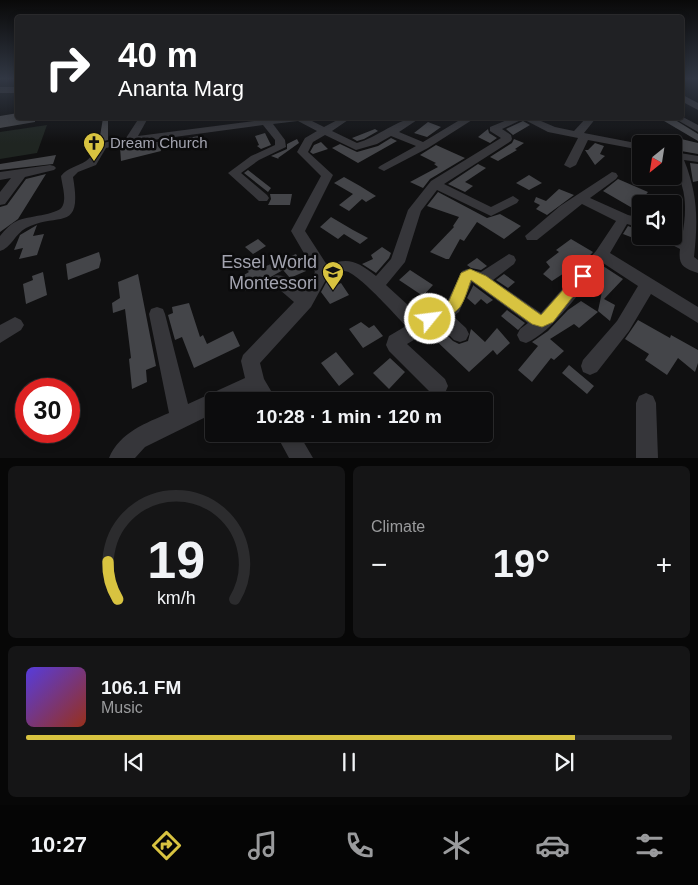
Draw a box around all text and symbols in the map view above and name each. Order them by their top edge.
icon: right [35,35,100,100]
text: 40 m [118,35,198,74]
text: Ananta Marg [118,76,244,101]
church icon: Dream Church [82,131,106,162]
place label: Dream Church [110,134,208,151]
north arrow [632,135,682,185]
map controls [632,135,682,245]
button: sound [632,195,682,245]
place label: Essel World Montessori [221,252,317,293]
pin [562,255,604,297]
school or university icon: Essel World Montessori [321,260,345,291]
icon: arrive [569,262,597,290]
position arrow [403,292,455,344]
speed limit sign: 30 [15,378,80,443]
text: 10:28 · 1 min · 120 m [256,406,442,427]
text: Climate [371,518,425,535]
text: 19 [148,531,205,589]
text: 19° [493,543,550,585]
text: − [371,549,387,580]
text: + [656,549,672,580]
text: km/h [157,588,196,608]
text: 106.1 FM [101,677,181,698]
text: Music [101,699,143,716]
icon: previous [120,748,148,776]
icon: pause [335,748,363,776]
icon: next [550,748,578,776]
icon: directions [149,828,184,863]
icon: music [245,828,280,863]
icon: phone [342,828,377,863]
icon: climate [439,828,474,863]
icon: car [535,828,570,863]
icon: filters [632,828,667,863]
text: 10:27 [31,832,87,857]

